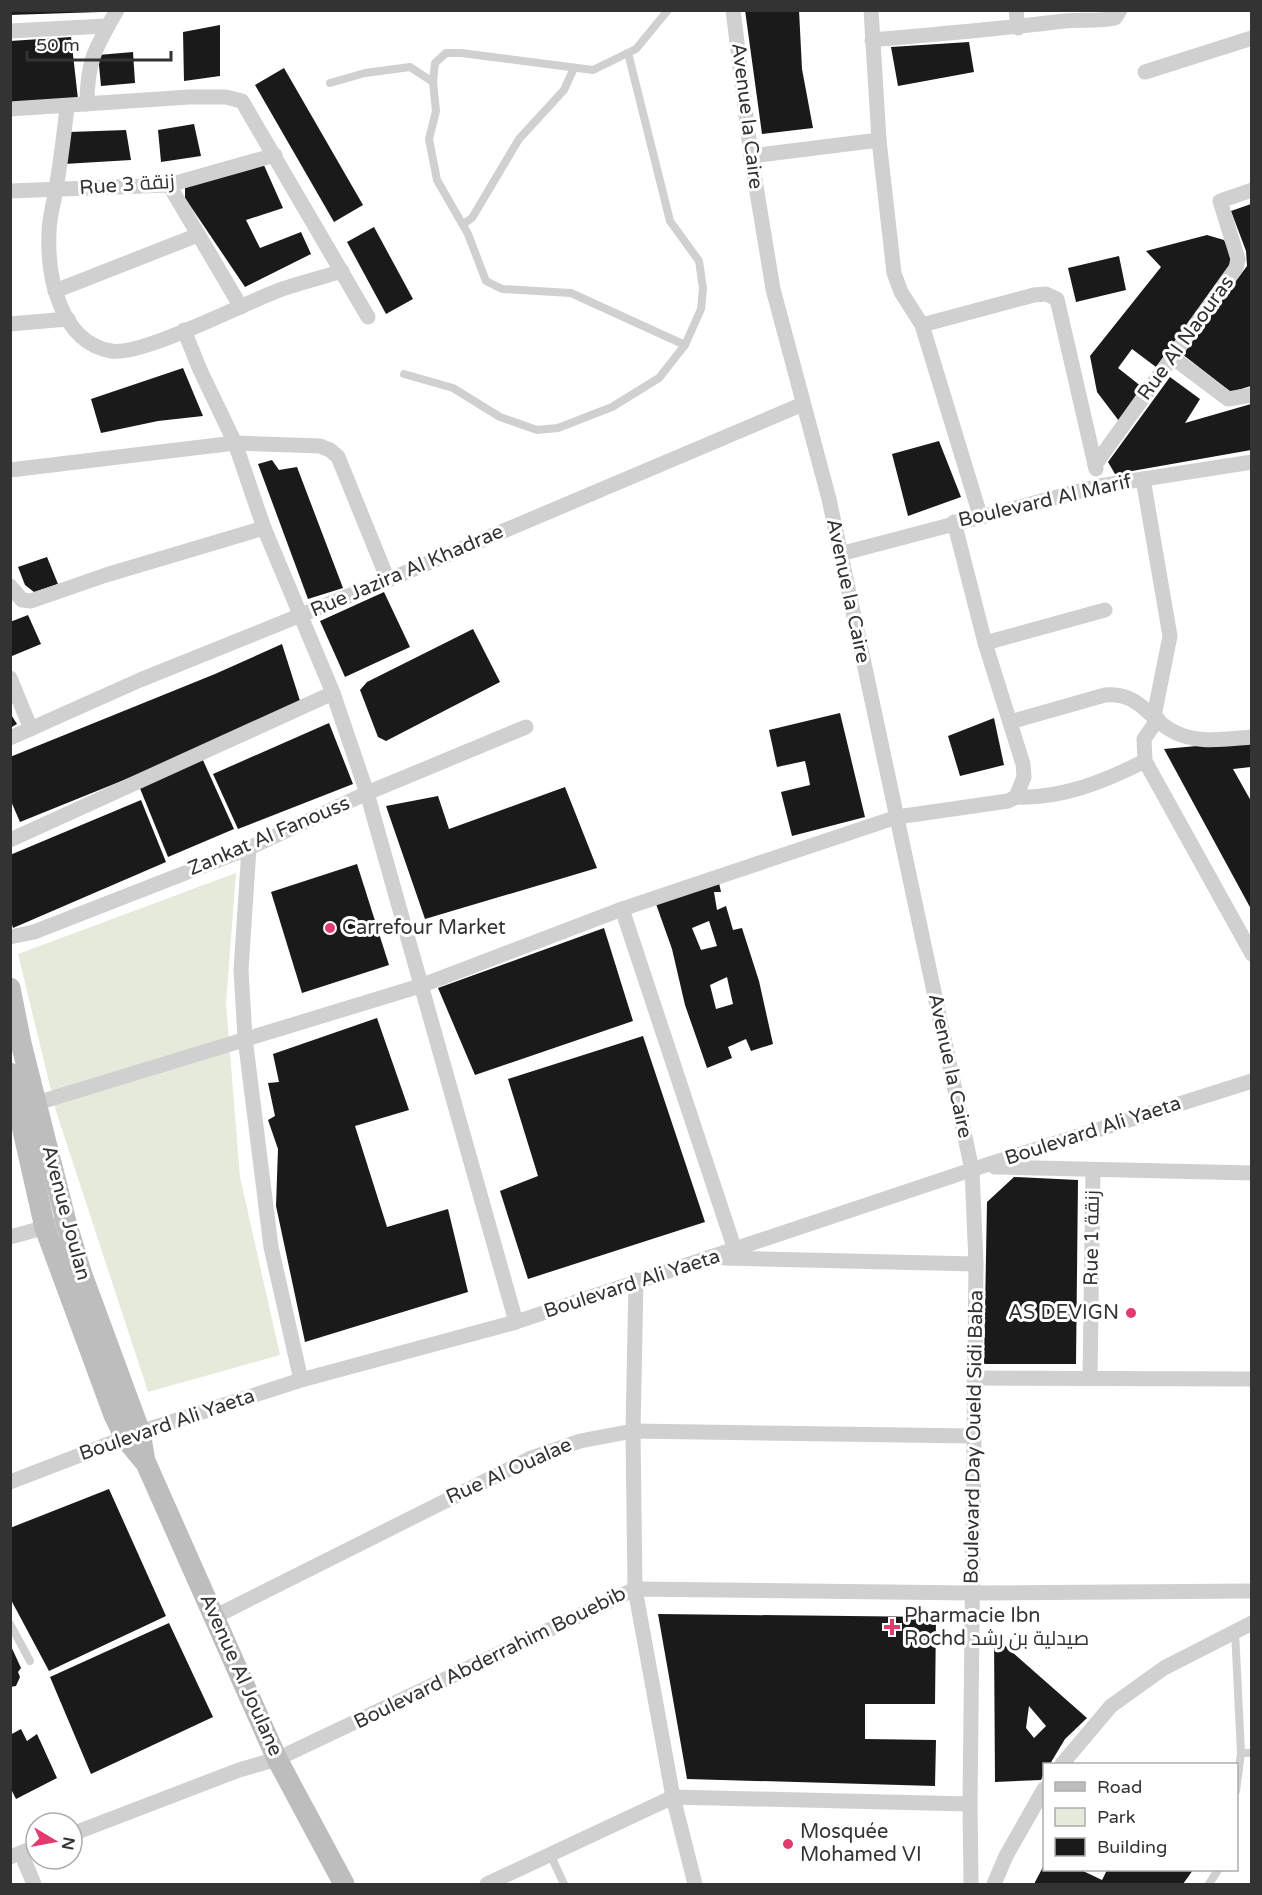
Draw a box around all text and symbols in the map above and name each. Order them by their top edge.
scale bar [27,24,171,62]
text: 50 m [36,34,80,56]
street label: Avenue la Caire [726,42,768,190]
street label: Rue 3 زنقة [78,170,176,200]
street label: Rue Al Naouras [1133,271,1239,405]
street label: Boulevard Al Marif [956,469,1134,533]
street label: Avenue la Caire [821,517,875,665]
street label: Rue Jazira Al Khadrae [307,519,507,623]
street label: Zankat Al Fanouss [185,791,353,881]
place label: Carrefour Market [342,916,506,940]
marker: Carrefour Market [323,921,337,935]
street label: Avenue la Caire [923,992,977,1140]
street label: Boulevard Ali Yaeta [1002,1091,1184,1171]
street label: Avenue Joulan [36,1143,96,1283]
street label: Rue 1 زنقة [1079,1190,1105,1286]
street label: Boulevard Ali Yaeta [541,1244,723,1324]
street label: Boulevard Day Oueld Sidi Baba [959,1290,989,1584]
place label: AS DEVIGN [1008,1301,1119,1325]
marker: AS DEVIGN [1124,1306,1138,1320]
street label: Boulevard Ali Yaeta [76,1384,258,1466]
street label: Rue Al Oualae [442,1433,576,1509]
street label: Boulevard Abderrahim Bouebib [350,1582,630,1734]
street label: Avenue Al Joulane [194,1590,288,1760]
place label: Pharmacie Ibn Rochd صيدلية بن رشد [904,1604,1089,1651]
marker: Pharmacie Ibn Rochd صيدلية بن رشد [885,1620,899,1634]
legend [1043,1763,1238,1871]
text: Road [1097,1776,1142,1798]
text: Park [1097,1806,1136,1828]
north arrow [24,1811,84,1871]
place label: Mosquée Mohamed VI [800,1820,922,1867]
text: N [57,1835,79,1851]
text: Building [1097,1836,1167,1858]
marker: Mosquée Mohamed VI [781,1837,795,1851]

